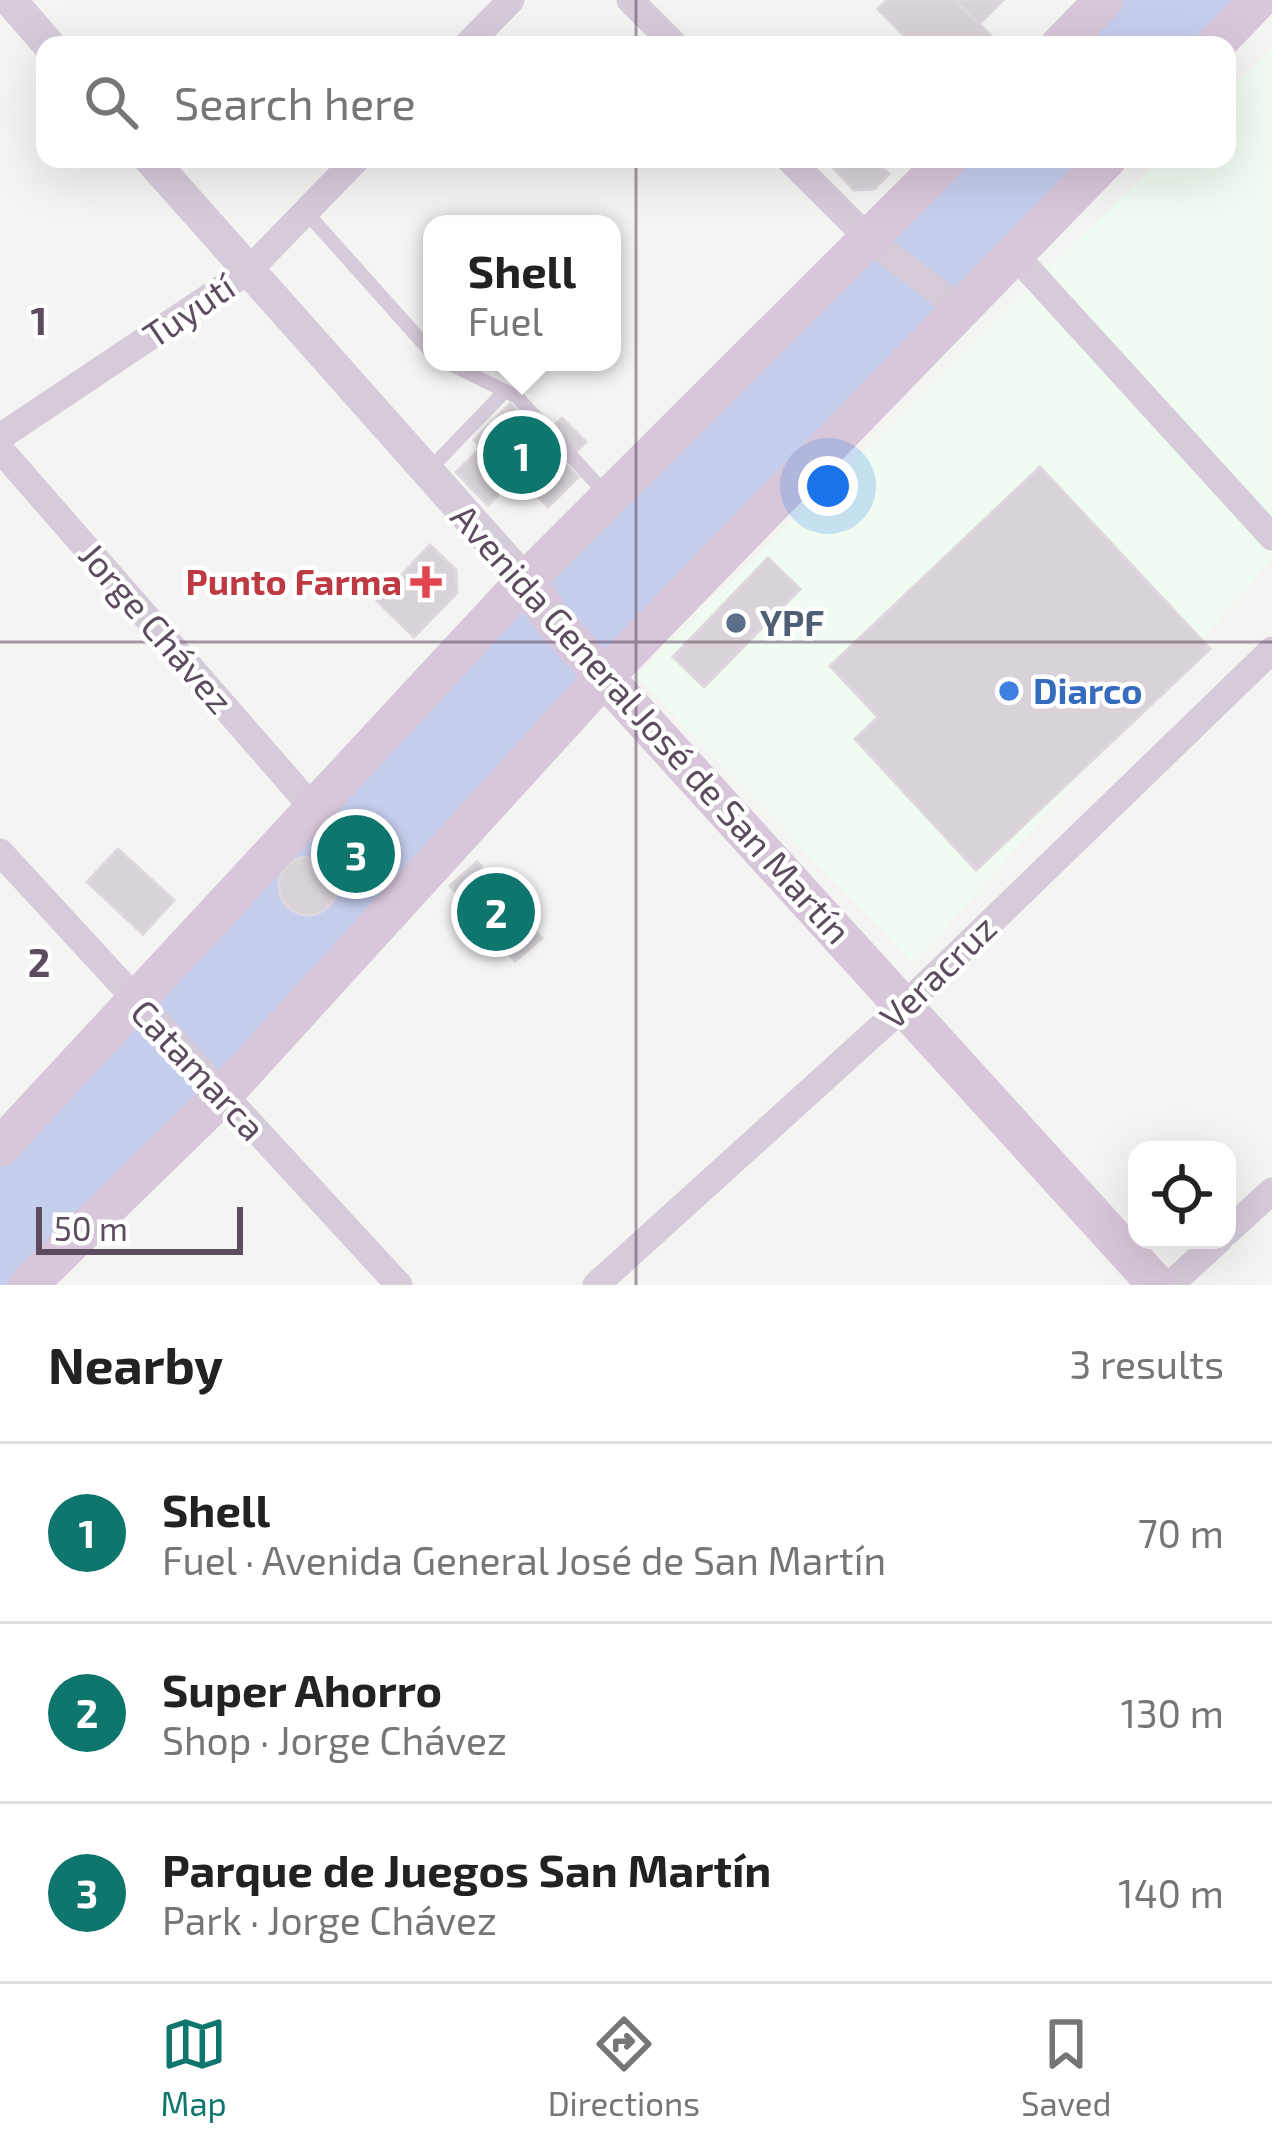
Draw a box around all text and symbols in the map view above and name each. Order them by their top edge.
search box [36,36,1236,168]
icon: search [78,69,144,135]
text: Search here [174,75,416,129]
popup [423,215,621,371]
text: Shell [468,243,576,297]
street label: Tuyutí [134,263,243,356]
text: 1 [31,296,47,343]
text: Fuel [468,297,543,344]
pin: 1 [483,410,561,500]
your location [798,456,858,516]
street label: Avenida General José de San Martín [443,495,861,951]
street label: Jorge Chávez [71,533,243,721]
place label: Punto Farma [186,559,402,602]
marker: Punto Farma [413,569,439,595]
place label: YPF [760,600,824,643]
marker: YPF [723,610,749,636]
place label: Diarco [1033,668,1142,711]
marker: Diarco [996,678,1022,704]
pin: 3 [317,809,395,899]
pin: 2 [457,867,535,957]
street label: Veracruz [870,905,1004,1037]
text: 2 [28,938,50,985]
street label: Catamarca [123,990,275,1148]
map controls [1128,1141,1236,1249]
button: locate [1128,1141,1236,1249]
scale bar [36,1201,243,1254]
text: 50 m [54,1208,128,1248]
text: Nearby [48,1333,223,1394]
text: 3 results [1070,1340,1224,1387]
text: Shell [162,1482,270,1536]
text: 1 [79,1509,95,1556]
text: 70 m [1138,1509,1224,1556]
text: Fuel · Avenida General José de San Martín [162,1536,886,1583]
text: Super Ahorro [162,1662,442,1716]
text: 2 [76,1689,98,1736]
text: 130 m [1120,1689,1224,1736]
text: Shop · Jorge Chávez [162,1716,507,1763]
text: Parque de Juegos San Martín [162,1842,771,1896]
text: 3 [76,1869,98,1916]
text: 140 m [1118,1869,1224,1916]
text: Park · Jorge Chávez [162,1896,497,1943]
tab: Map [161,2011,227,2123]
tab: Directions [548,2011,700,2123]
tab: Saved [1021,2011,1111,2123]

